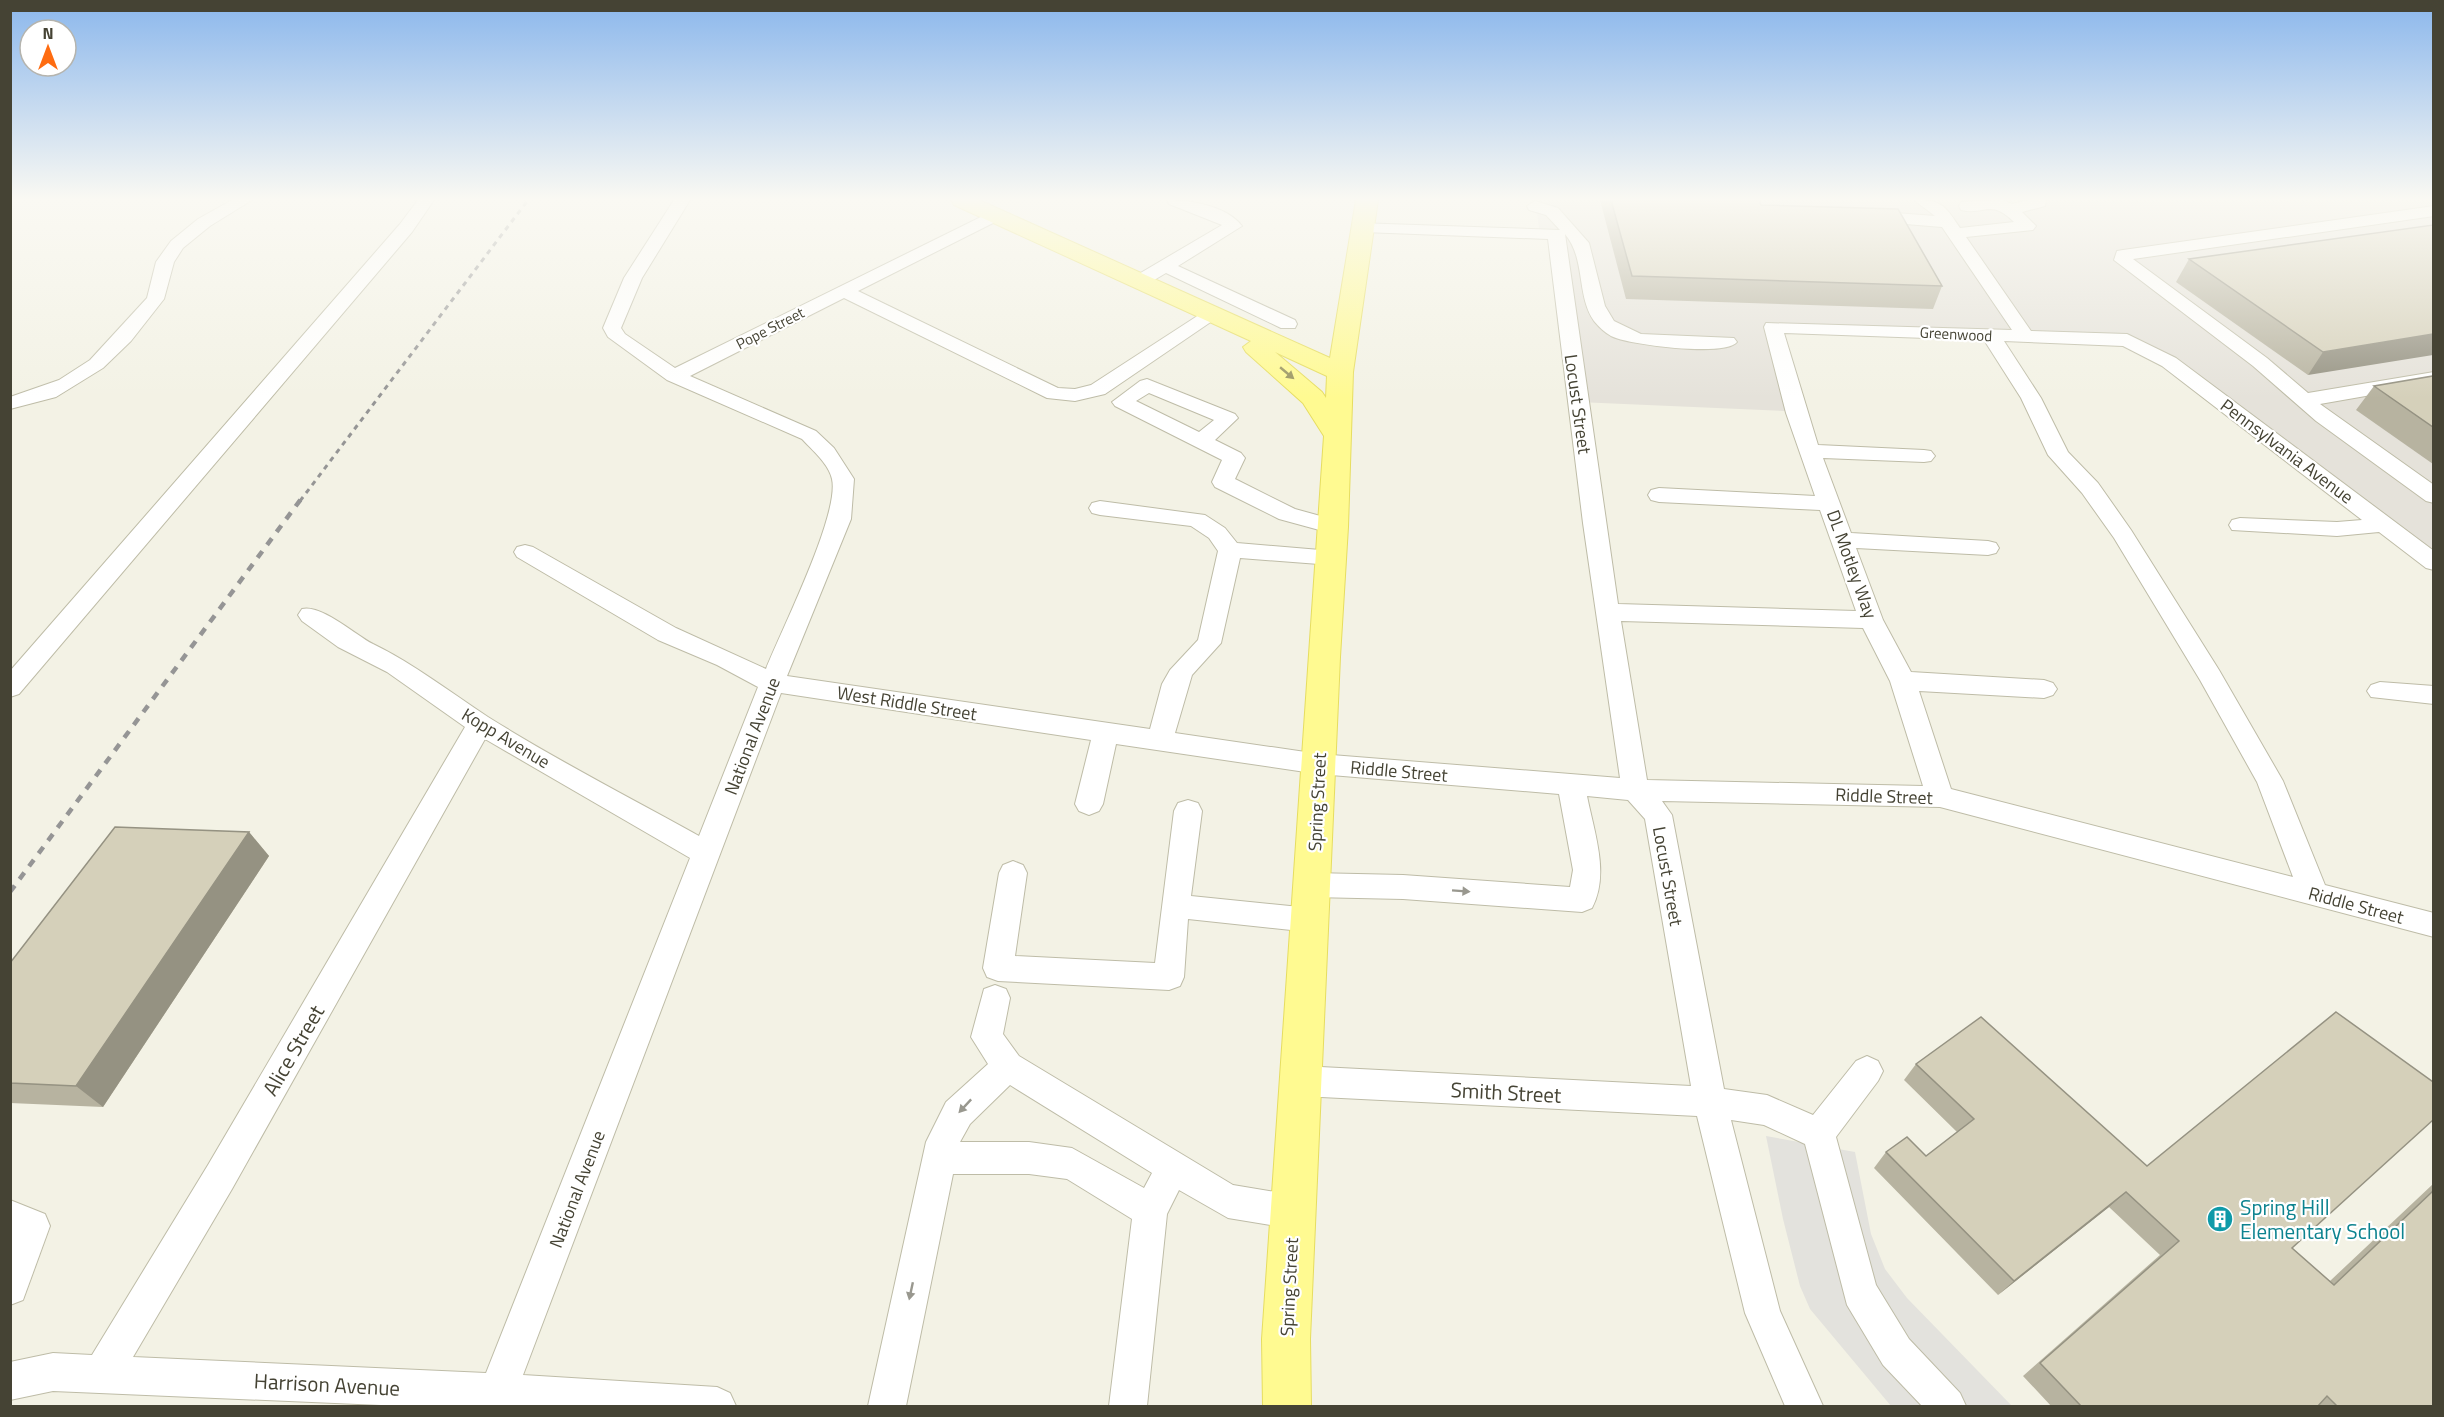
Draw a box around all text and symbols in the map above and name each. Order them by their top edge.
north arrow [18,18,78,78]
text: N [42,21,54,45]
street label: Pope Street [732,301,809,355]
street label: Greenwood [1919,321,1993,347]
street label: Locust Street [1558,352,1598,456]
one-way arrow [1279,367,1295,380]
street label: Pennsylvania Avenue [2215,392,2359,510]
street label: DL Motley Way [1820,506,1884,622]
street label: National Avenue [717,673,787,799]
street label: West Riddle Street [835,679,979,727]
street label: Kopp Avenue [457,701,555,775]
street label: Spring Street [1301,751,1333,852]
street label: Riddle Street [1349,753,1450,789]
street label: Riddle Street [1835,781,1934,811]
street label: Locust Street [1646,824,1690,928]
street label: Riddle Street [2305,879,2407,931]
one-way arrow [1452,886,1471,896]
street label: Alice Street [254,998,332,1101]
street label: Smith Street [1450,1073,1563,1111]
one-way arrow [958,1098,972,1113]
street label: National Avenue [542,1126,612,1252]
place label: Spring Hill Elementary School [2240,1191,2405,1247]
building icon: Spring Hill Elementary School [2205,1204,2235,1234]
street label: Spring Street [1273,1236,1305,1337]
one-way arrow [906,1282,915,1301]
street label: Harrison Avenue [253,1364,401,1404]

